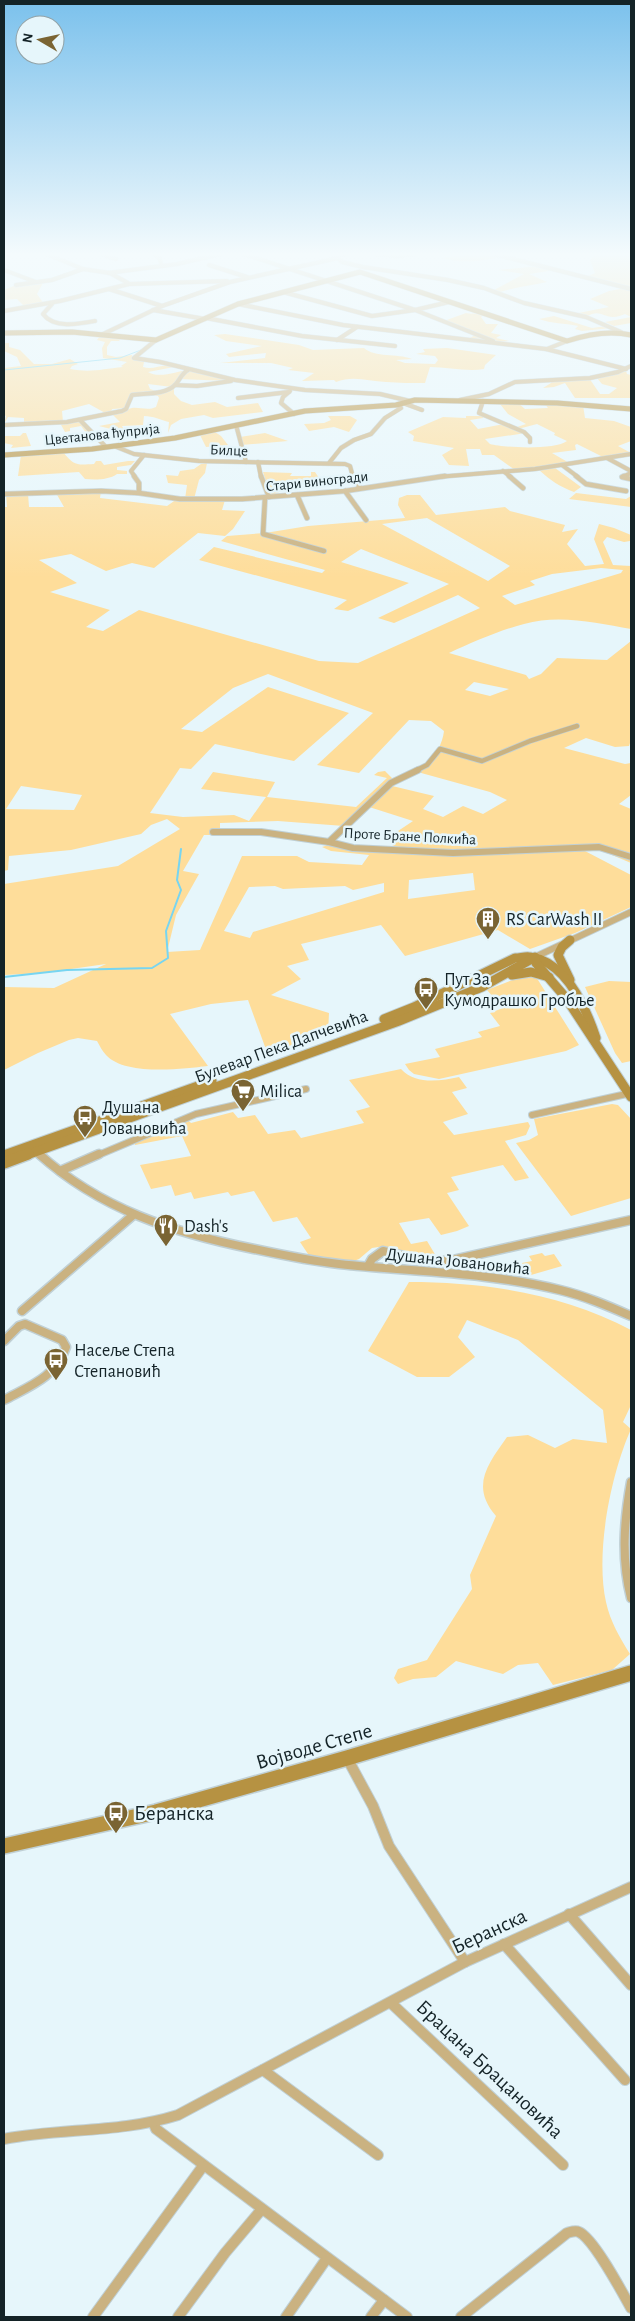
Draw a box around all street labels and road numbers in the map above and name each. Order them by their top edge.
street label: Цветанова ћуприја [44,421,161,448]
street label: Билце [210,442,248,459]
street label: Стари виногради [265,469,369,494]
street label: Проте Бране Полкића [343,826,477,847]
street label: Булевар Пека Дапчевића [192,1007,370,1087]
street label: Душана Јовановића [385,1245,531,1279]
street label: Војводе Степе [254,1720,375,1773]
street label: Беранска [449,1905,530,1958]
street label: Брацана Брацановића [412,1996,567,2143]

